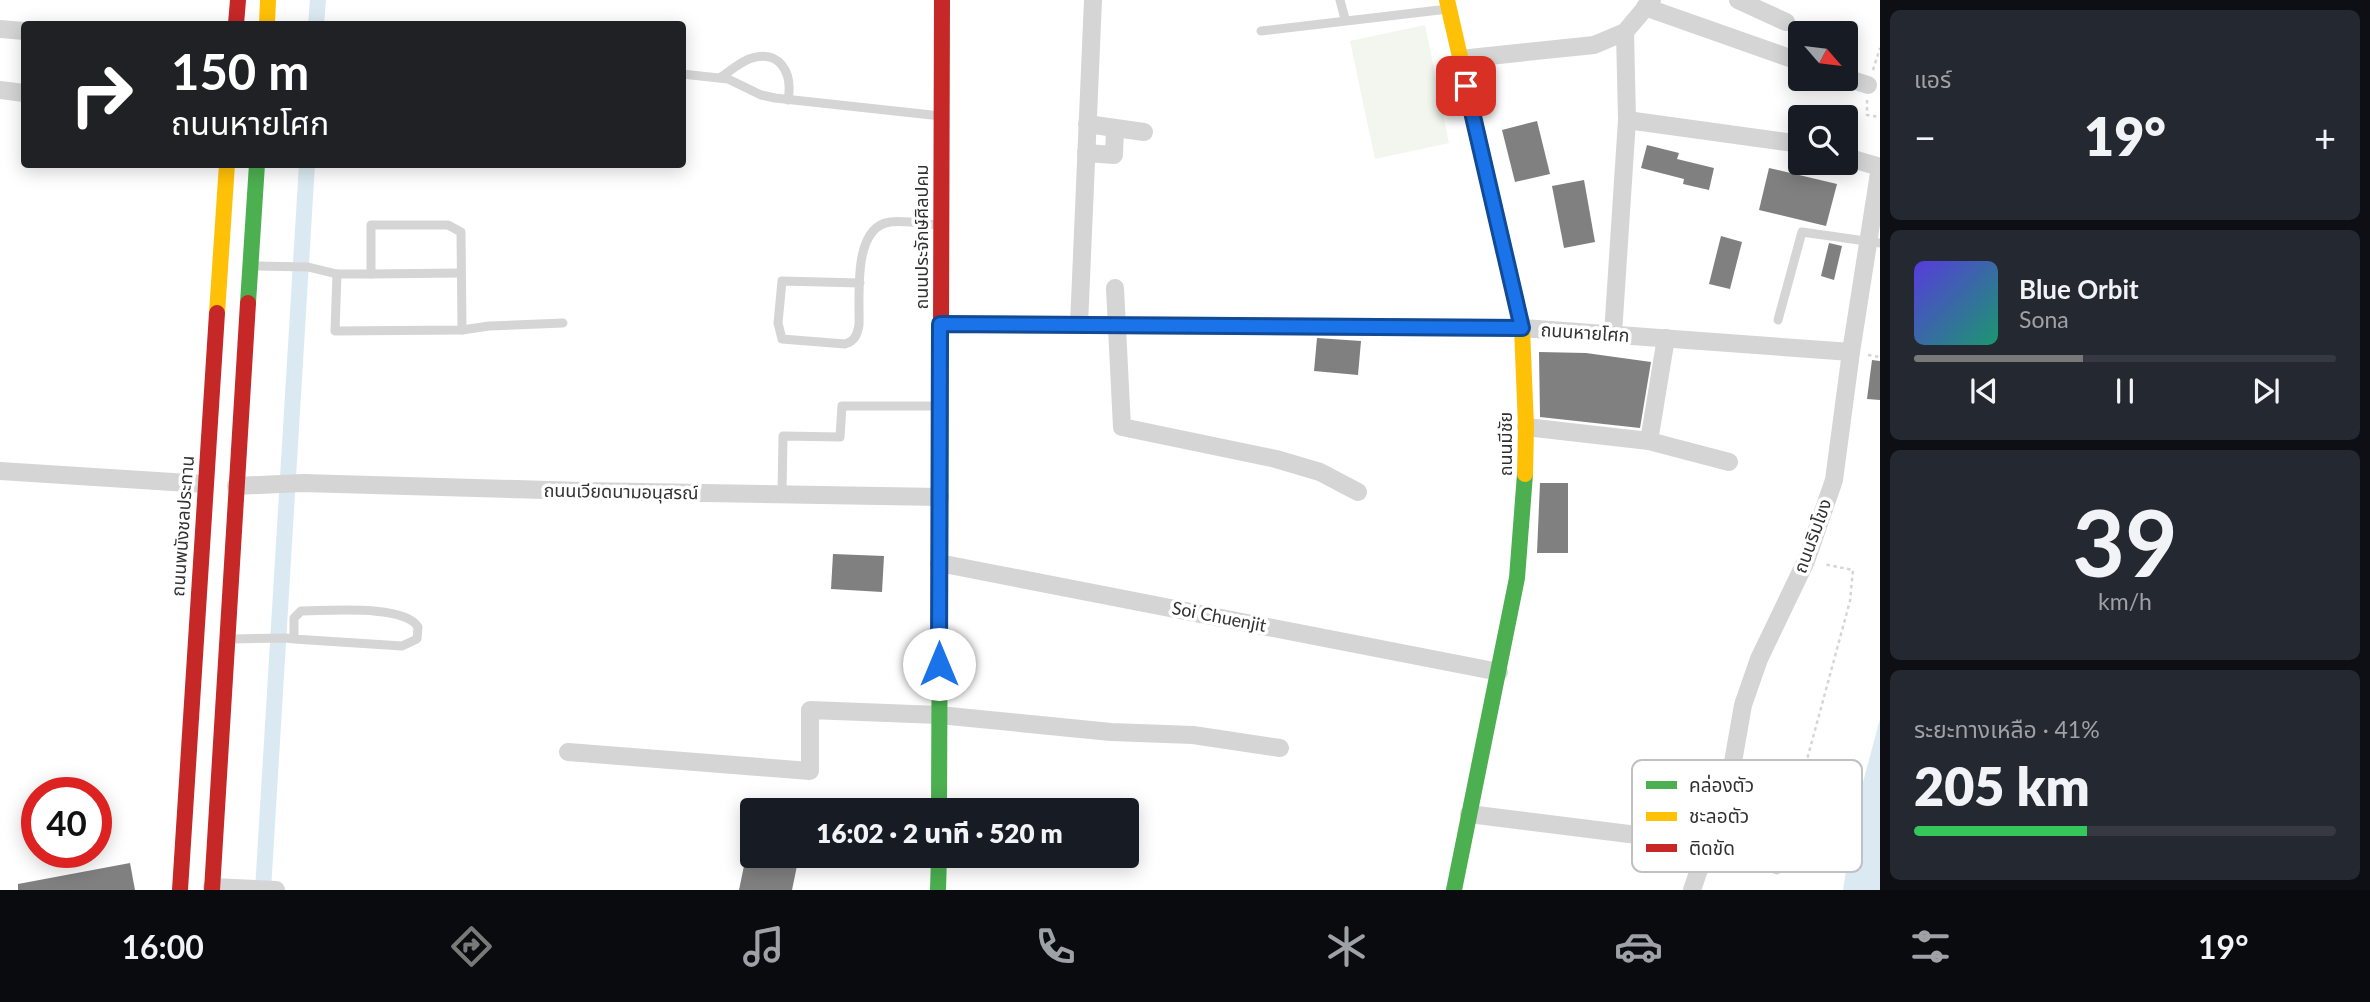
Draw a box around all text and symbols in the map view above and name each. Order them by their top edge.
north arrow [1788,21,1858,91]
map controls [1788,21,1858,175]
text: 150 m [171,42,309,100]
icon: right [56,49,147,140]
pin [1436,56,1496,116]
text: แอร์ [1914,65,1951,93]
icon: arrive [1447,67,1485,105]
text: ถนนหายโศก [171,103,329,142]
button: search [1788,105,1858,175]
text: 19° [2084,105,2166,167]
text: − [1914,114,1936,160]
text: + [2314,114,2336,160]
street label: ถนนประจักษ์ศิลปคม [910,164,932,310]
text: Blue Orbit [2019,273,2139,305]
text: Sona [2019,305,2069,333]
street label: ถนนหายโศก [1540,318,1630,346]
icon: previous [1965,372,2003,410]
icon: pause [2106,372,2144,410]
icon: next [2247,372,2285,410]
street label: ถนนมีชัย [1494,412,1516,476]
street label: ถนนพนังชลประทาน [166,455,198,597]
street label: ถนนเวียดนามอนุสรณ์ [543,479,699,504]
text: 39 [2072,487,2178,596]
street label: ถนนริมโขง [1788,495,1836,576]
text: km/h [2098,587,2152,615]
street label: Soi Chuenjit [1170,596,1269,636]
position arrow [902,627,976,701]
text: ระยะทางเหลือ · 41% [1914,715,2100,743]
text: 205 km [1914,755,2090,817]
legend [1632,760,1862,872]
text: คล่องตัว [1689,773,1754,796]
speed limit sign: 40 [21,777,112,868]
text: ชะลอตัว [1689,804,1749,827]
text: 16:02 · 2 นาที · 520 m [816,817,1063,849]
text: ติดขัด [1689,836,1735,859]
icon: directions [447,922,496,971]
icon: music [739,922,788,971]
icon: phone [1031,922,1080,971]
icon: climate [1322,922,1371,971]
icon: car [1614,922,1663,971]
icon: filters [1906,922,1955,971]
text: 16:00 [121,927,204,966]
text: 19° [2198,927,2248,966]

